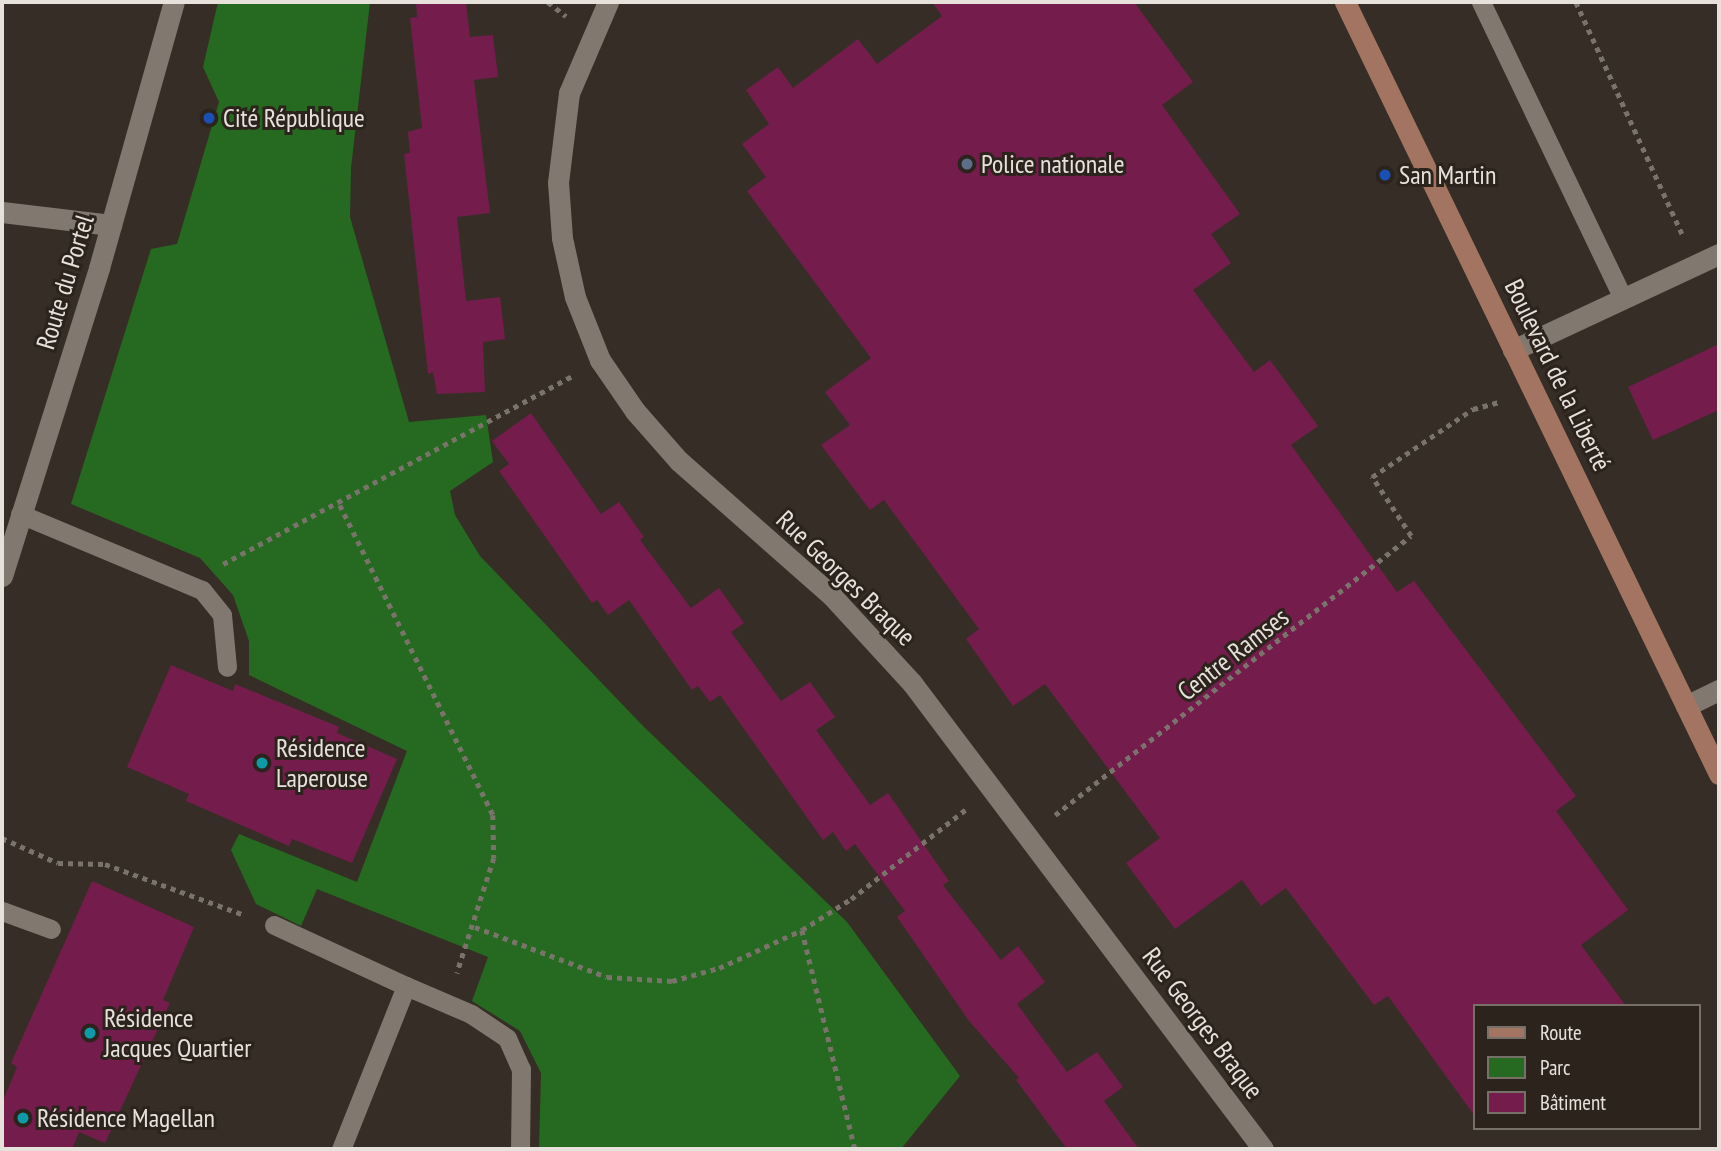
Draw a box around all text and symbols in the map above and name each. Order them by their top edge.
place label: Cité République [223,102,365,134]
marker: Cité République [201,110,217,126]
place label: Police nationale [981,148,1124,180]
marker: Police nationale [959,156,975,172]
place label: San Martin [1399,159,1496,191]
marker: San Martin [1377,167,1393,183]
street label: Route du Portel [30,211,100,353]
street label: Boulevard de la Liberté [1498,274,1618,476]
street label: Rue Georges Braque [770,504,922,652]
street label: Centre Ramses [1171,601,1295,707]
place label: Résidence Laperouse [276,732,368,794]
marker: Résidence Laperouse [254,755,270,771]
street label: Rue Georges Braque [1136,941,1270,1105]
place label: Résidence Jacques Quartier [104,1002,251,1064]
legend [1472,1004,1700,1130]
text: Route [1540,1019,1582,1046]
marker: Résidence Jacques Quartier [82,1025,98,1041]
text: Parc [1540,1054,1571,1081]
text: Bâtiment [1540,1089,1606,1116]
place label: Résidence Magellan [37,1102,215,1134]
marker: Résidence Magellan [15,1110,31,1126]

